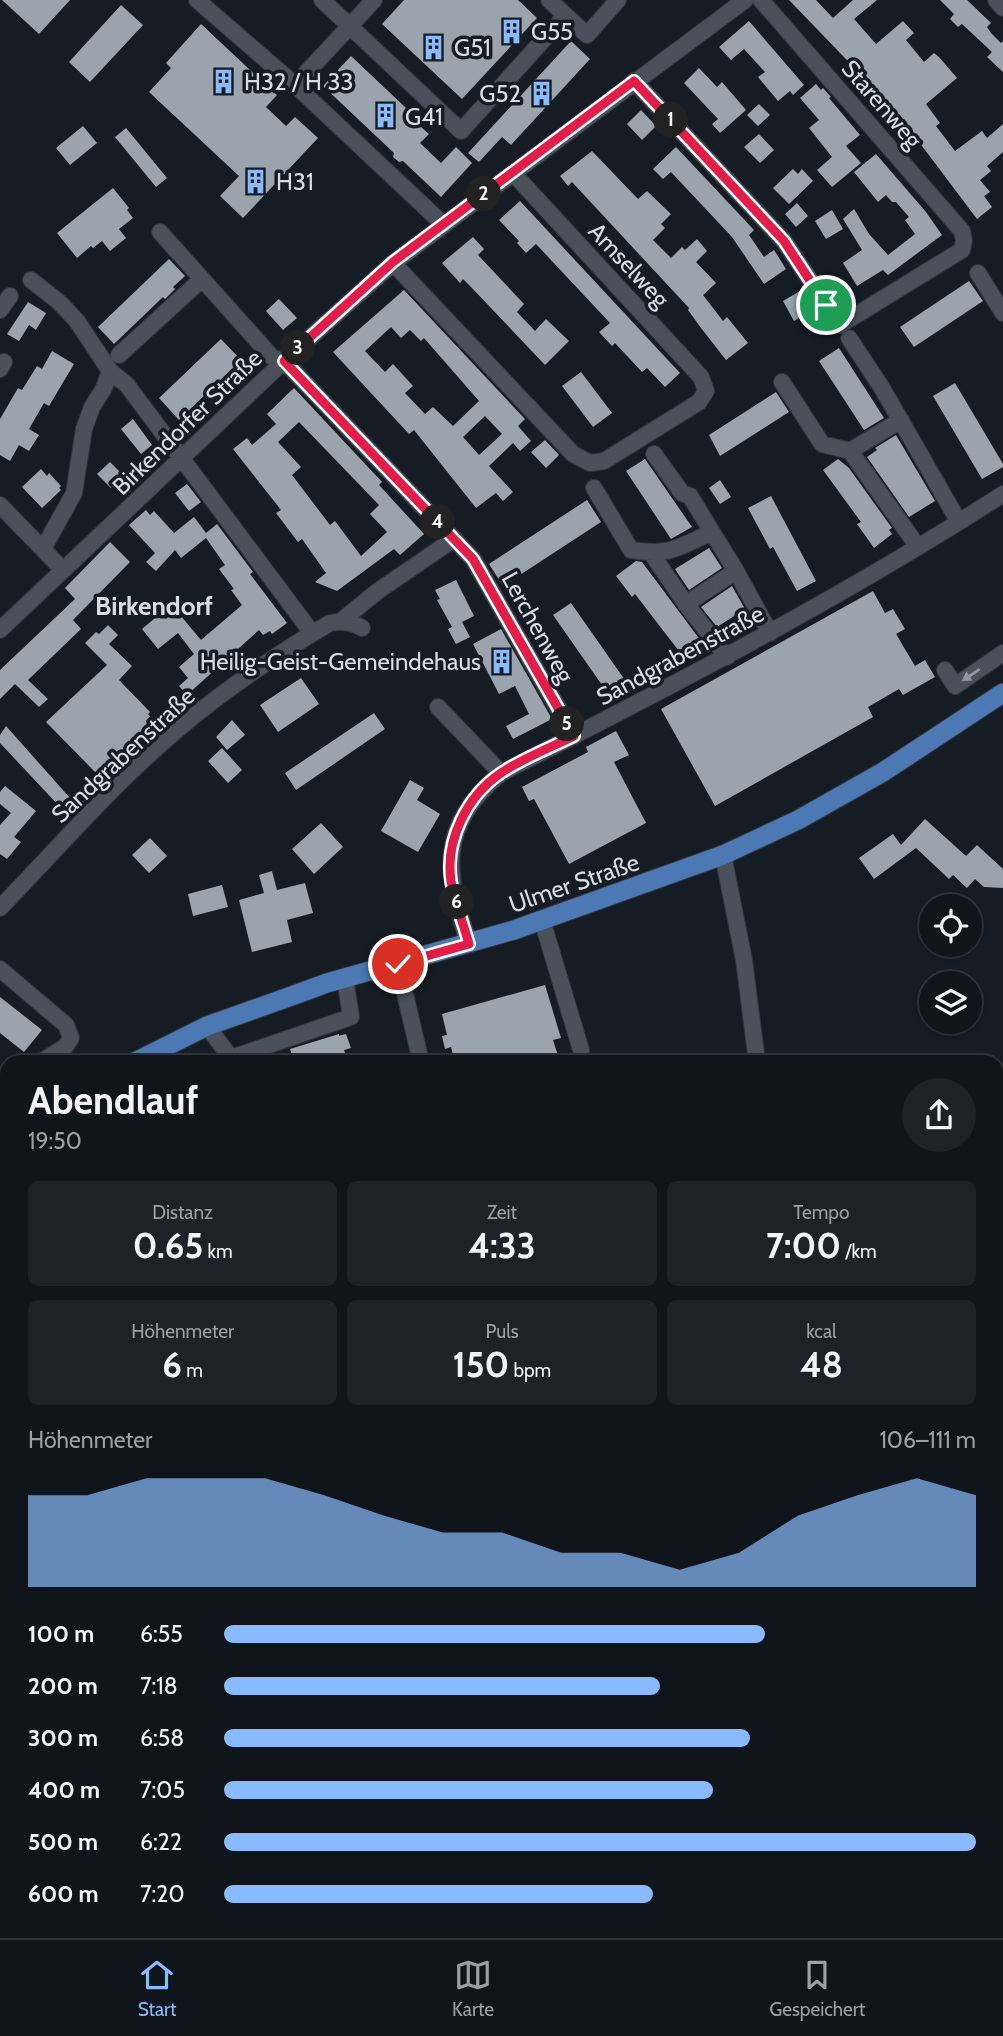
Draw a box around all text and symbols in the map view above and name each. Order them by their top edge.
building icon: G55 [497,17,525,45]
place label: G55 [531,17,573,46]
building icon: G51 [420,33,448,61]
place label: G51 [454,33,491,62]
street label: Starenweg [836,54,929,155]
building icon: H32 / H 33 [210,67,238,95]
place label: H32 / H 33 [244,67,353,96]
place label: G52 [479,79,521,108]
building icon: G52 [527,79,555,107]
building icon: G41 [371,102,399,130]
place label: G41 [405,102,443,131]
pin: 1 [654,102,688,138]
text: 1 [667,108,674,131]
building icon: H31 [242,167,270,195]
place label: H31 [276,167,314,196]
pin: 2 [466,176,502,212]
text: 2 [478,182,489,205]
street label: Amselweg [583,217,676,314]
pin [796,275,856,335]
icon: arrive [807,286,845,324]
pin: 3 [280,330,316,366]
text: 3 [292,336,303,359]
street label: Birkendorfer Straße [106,343,268,501]
pin: 4 [420,504,456,540]
text: 4 [432,510,443,533]
street label: Lerchenweg [496,566,581,688]
district label: Birkendorf [95,590,213,622]
street label: Sandgrabenstraße [591,599,769,711]
place label: Heilig-Geist-Gemeindehaus [200,647,481,676]
building icon: Heilig-Geist-Gemeindehaus [487,647,515,675]
one-way arrow [961,668,981,681]
street label: Sandgrabenstraße [45,681,201,829]
pin: 5 [550,706,584,742]
text: 5 [561,712,572,735]
street label: Ulmer Straße [505,847,643,919]
pin: 6 [440,884,475,920]
text: 6 [451,890,462,913]
map controls [919,894,982,1034]
button: locate [919,894,982,957]
pin [368,934,428,994]
icon: check [379,945,417,983]
button: layers [919,971,982,1034]
text: Abendlauf [28,1077,198,1124]
button: share [902,1078,976,1152]
text: 19:50 [28,1127,82,1155]
text: Distanz [152,1201,213,1224]
text: Zeit [487,1201,517,1224]
text: Tempo [793,1201,849,1224]
text: 0.65 [133,1224,203,1267]
text: 4:33 [468,1224,536,1267]
text: 7:00 [766,1224,841,1267]
text: km [203,1240,233,1263]
text: /km [841,1240,877,1263]
text: Höhenmeter [131,1320,234,1343]
text: Puls [485,1320,519,1343]
text: kcal [806,1320,836,1343]
text: 6 [162,1343,182,1386]
text: 150 [453,1343,509,1386]
text: 48 [800,1343,843,1386]
text: m [182,1359,203,1382]
text: bpm [509,1359,551,1382]
text: Höhenmeter [28,1426,152,1454]
text: 106–111 m [879,1426,976,1454]
text: 100 m [28,1620,94,1648]
text: 6:55 [140,1620,183,1648]
text: 200 m [28,1672,98,1700]
text: 7:18 [140,1672,178,1700]
text: 300 m [28,1724,98,1752]
text: 6:58 [140,1724,184,1752]
text: 400 m [28,1776,100,1804]
text: 7:05 [140,1776,185,1804]
text: 500 m [28,1828,98,1856]
text: 6:22 [140,1828,182,1856]
text: 600 m [28,1880,99,1908]
text: 7:20 [140,1880,184,1908]
tab: Start [138,1956,177,2021]
tab: Karte [452,1956,494,2021]
tab: Gespeichert [770,1956,865,2021]

